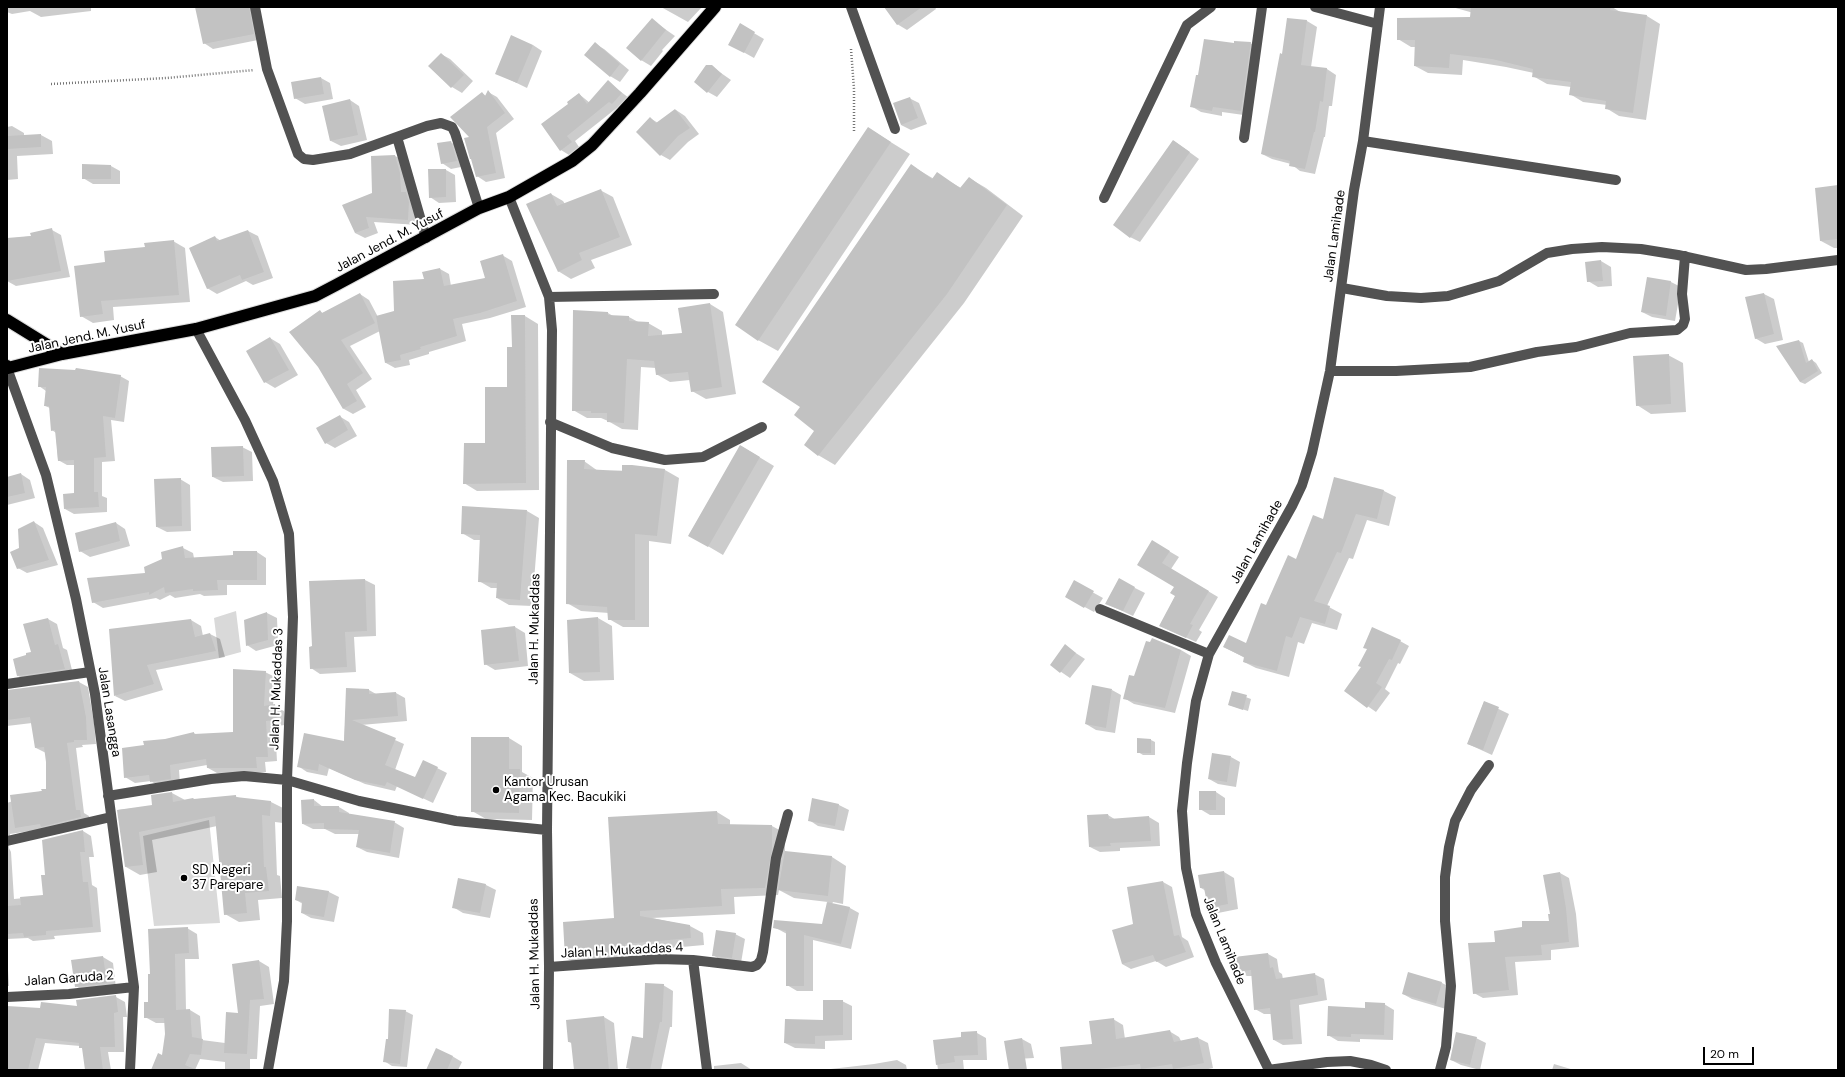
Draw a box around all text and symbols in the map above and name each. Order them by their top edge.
street label: Jalan Lamihade [1321,189,1349,283]
street label: Jalan Jend. M. Yusuf [333,206,447,276]
street label: Jalan Jend. M. Yusuf [27,317,147,357]
street label: Jalan Lamihade [1228,497,1286,587]
street label: Jalan H. Mukaddas [526,573,544,685]
street label: Jalan H. Mukaddas 3 [267,628,287,750]
street label: Jalan Lasangga [94,666,124,758]
place label: Kantor Urusan Agama Kec. Bacukiki [504,775,626,806]
marker: Kantor Urusan Agama Kec. Bacukiki [491,785,501,795]
place label: SD Negeri 37 Parepare [192,863,263,894]
marker: SD Negeri 37 Parepare [179,873,189,883]
street label: Jalan Lamihade [1199,895,1249,987]
street label: Jalan H. Mukaddas [526,898,544,1010]
street label: Jalan H. Mukaddas 4 [560,940,684,962]
street label: Jalan Garuda 2 [24,968,114,990]
scale bar [1705,1039,1756,1065]
text: 20 m [1710,1046,1739,1062]

